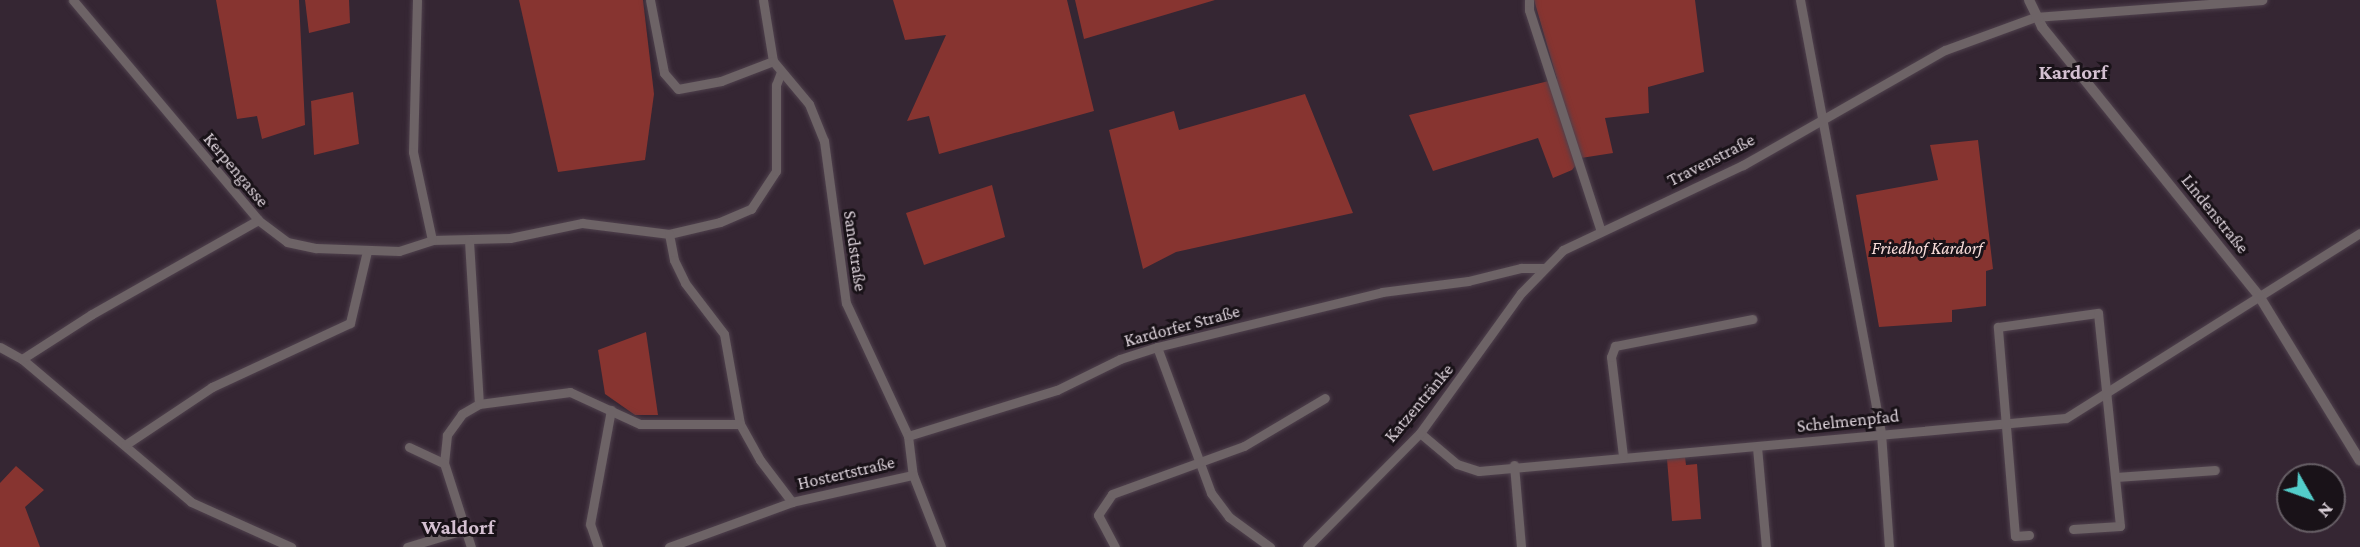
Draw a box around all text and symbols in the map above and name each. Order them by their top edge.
district label: Kardorf [2039,59,2107,85]
street label: Kerpengasse [199,128,273,212]
street label: Travenstraße [1664,129,1758,191]
street label: Lindenstraße [2176,170,2254,258]
street label: Sandstraße [839,209,871,293]
park label: Friedhof Kardorf [1871,237,1983,259]
street label: Kardorfer Straße [1122,300,1242,352]
street label: Katzentränke [1380,359,1458,447]
street label: Schelmenpfad [1796,405,1900,437]
street label: Hostertstraße [795,451,897,495]
north arrow [2276,463,2346,533]
text: N [2314,499,2338,522]
district label: Waldorf [422,514,494,540]

